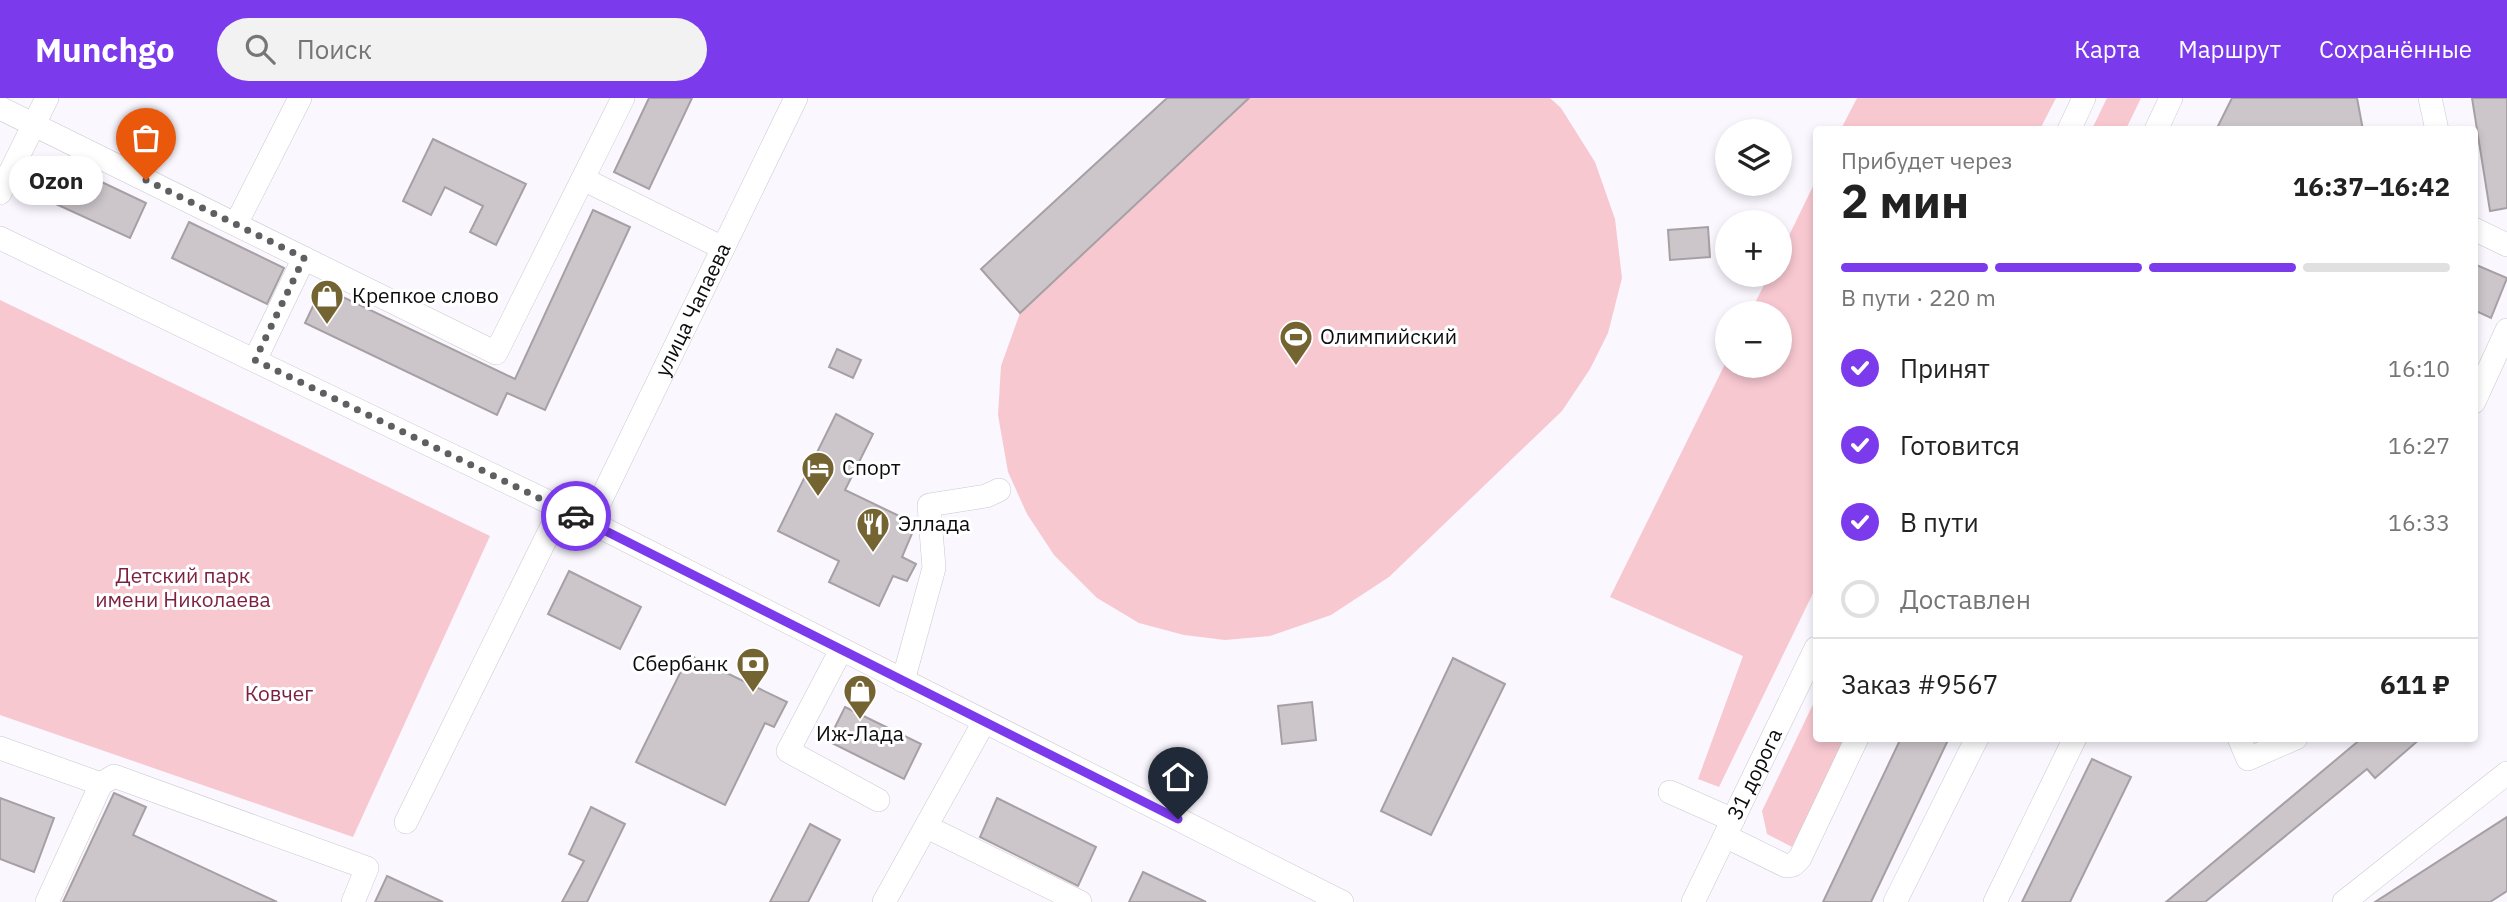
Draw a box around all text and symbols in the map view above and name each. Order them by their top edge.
search box [217,18,707,81]
text: Munchgo [35,28,175,71]
icon: search [241,30,279,68]
text: Поиск [297,32,372,66]
text: Карта [2074,33,2140,65]
text: Маршрут [2178,33,2281,65]
text: Сохранённые [2319,33,2472,65]
pin [116,108,176,180]
icon: bag [127,119,165,157]
map controls [1715,119,1792,378]
button: layers [1715,119,1792,196]
text: Прибудет через [1841,145,2013,175]
callout: Ozon [10,155,104,204]
text: Ozon [29,165,83,195]
text: 16:37–16:42 [2293,169,2450,203]
text: 2 мин [1841,171,1969,231]
button: + [1715,210,1792,287]
street label: улица Чапаева [648,238,737,381]
shop icon: Крепкое слово [308,277,346,326]
place label: Крепкое слово [352,281,499,309]
text: В пути · 220 m [1841,282,1996,312]
button: − [1715,301,1792,378]
sports icon: Олимпийский [1277,318,1315,367]
place label: Олимпийский [1320,322,1457,350]
icon: check [1841,349,1879,387]
text: Принят [1900,351,1990,385]
text: 16:10 [2388,353,2450,383]
icon: check [1841,426,1879,464]
text: Готовится [1900,428,2020,462]
text: 16:27 [2388,430,2450,460]
hotel icon: Спорт [799,449,837,498]
place label: Спорт [842,453,901,481]
courier [541,481,611,551]
icon: car [557,497,595,535]
icon: check [1841,503,1879,541]
restaurant icon: Эллада [854,505,892,554]
text: В пути [1900,505,1979,539]
text: 16:33 [2388,507,2450,537]
place label: Эллада [898,509,970,537]
park label: Детский парк имени Николаева [95,561,271,613]
text: Доставлен [1900,582,2031,616]
bank icon: Сбербанк [734,645,772,694]
place label: Сбербанк [632,649,728,677]
text: Заказ #9567 [1841,667,1998,701]
text: 611 ₽ [2380,667,2450,701]
shop icon: Иж-Лада [841,672,879,721]
park label: Ковчег [245,679,313,707]
place label: Иж-Лада [816,719,904,747]
street label: 31 дорога [1720,723,1788,824]
pin [1148,747,1208,819]
icon: home [1159,758,1197,796]

